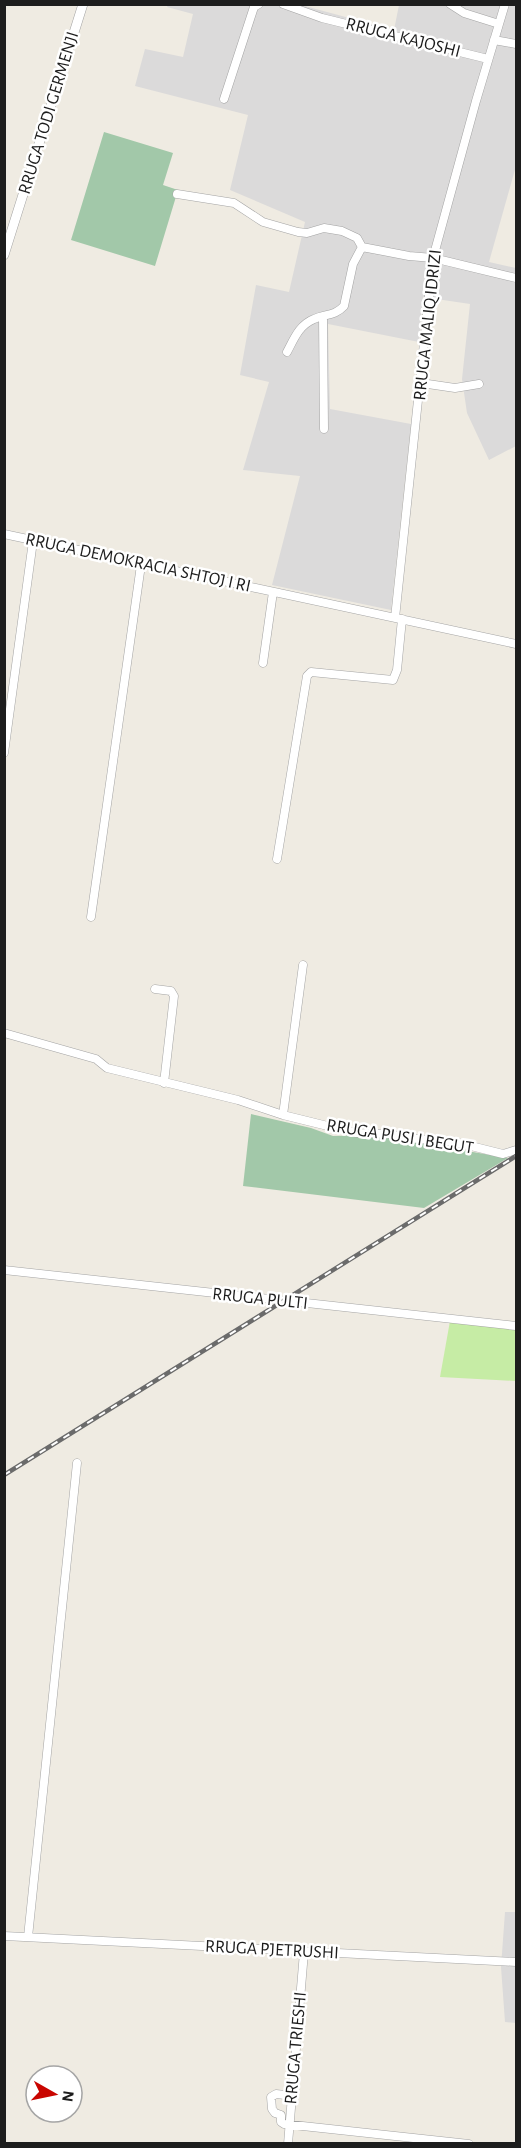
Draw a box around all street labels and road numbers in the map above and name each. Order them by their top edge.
street label: RRUGA KAJOSHI [344,15,462,61]
street label: RRUGA TODI GERMENJI [16,30,82,196]
street label: RRUGA MALIQ IDRIZI [411,249,445,401]
street label: RRUGA DEMOKRACIA SHTOJ I RI [24,530,252,596]
street label: RRUGA PUSI I BEGUT [325,1116,475,1158]
street label: RRUGA PULTI [211,1285,309,1313]
street label: RRUGA PJETRUSHI [205,1938,339,1962]
street label: RRUGA TRIESHI [282,1991,310,2105]

